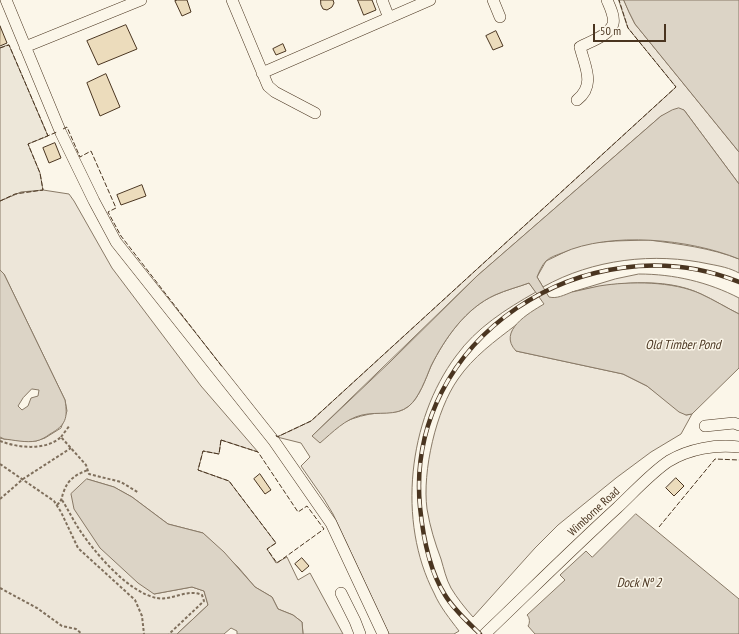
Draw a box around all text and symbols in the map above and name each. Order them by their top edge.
scale bar [595,16,668,42]
text: 50 m [600,23,621,38]
water label: Old Timber Pond [645,337,721,353]
street label: Wimborne Road [565,484,623,540]
water label: Dock Nº 2 [617,575,661,591]

